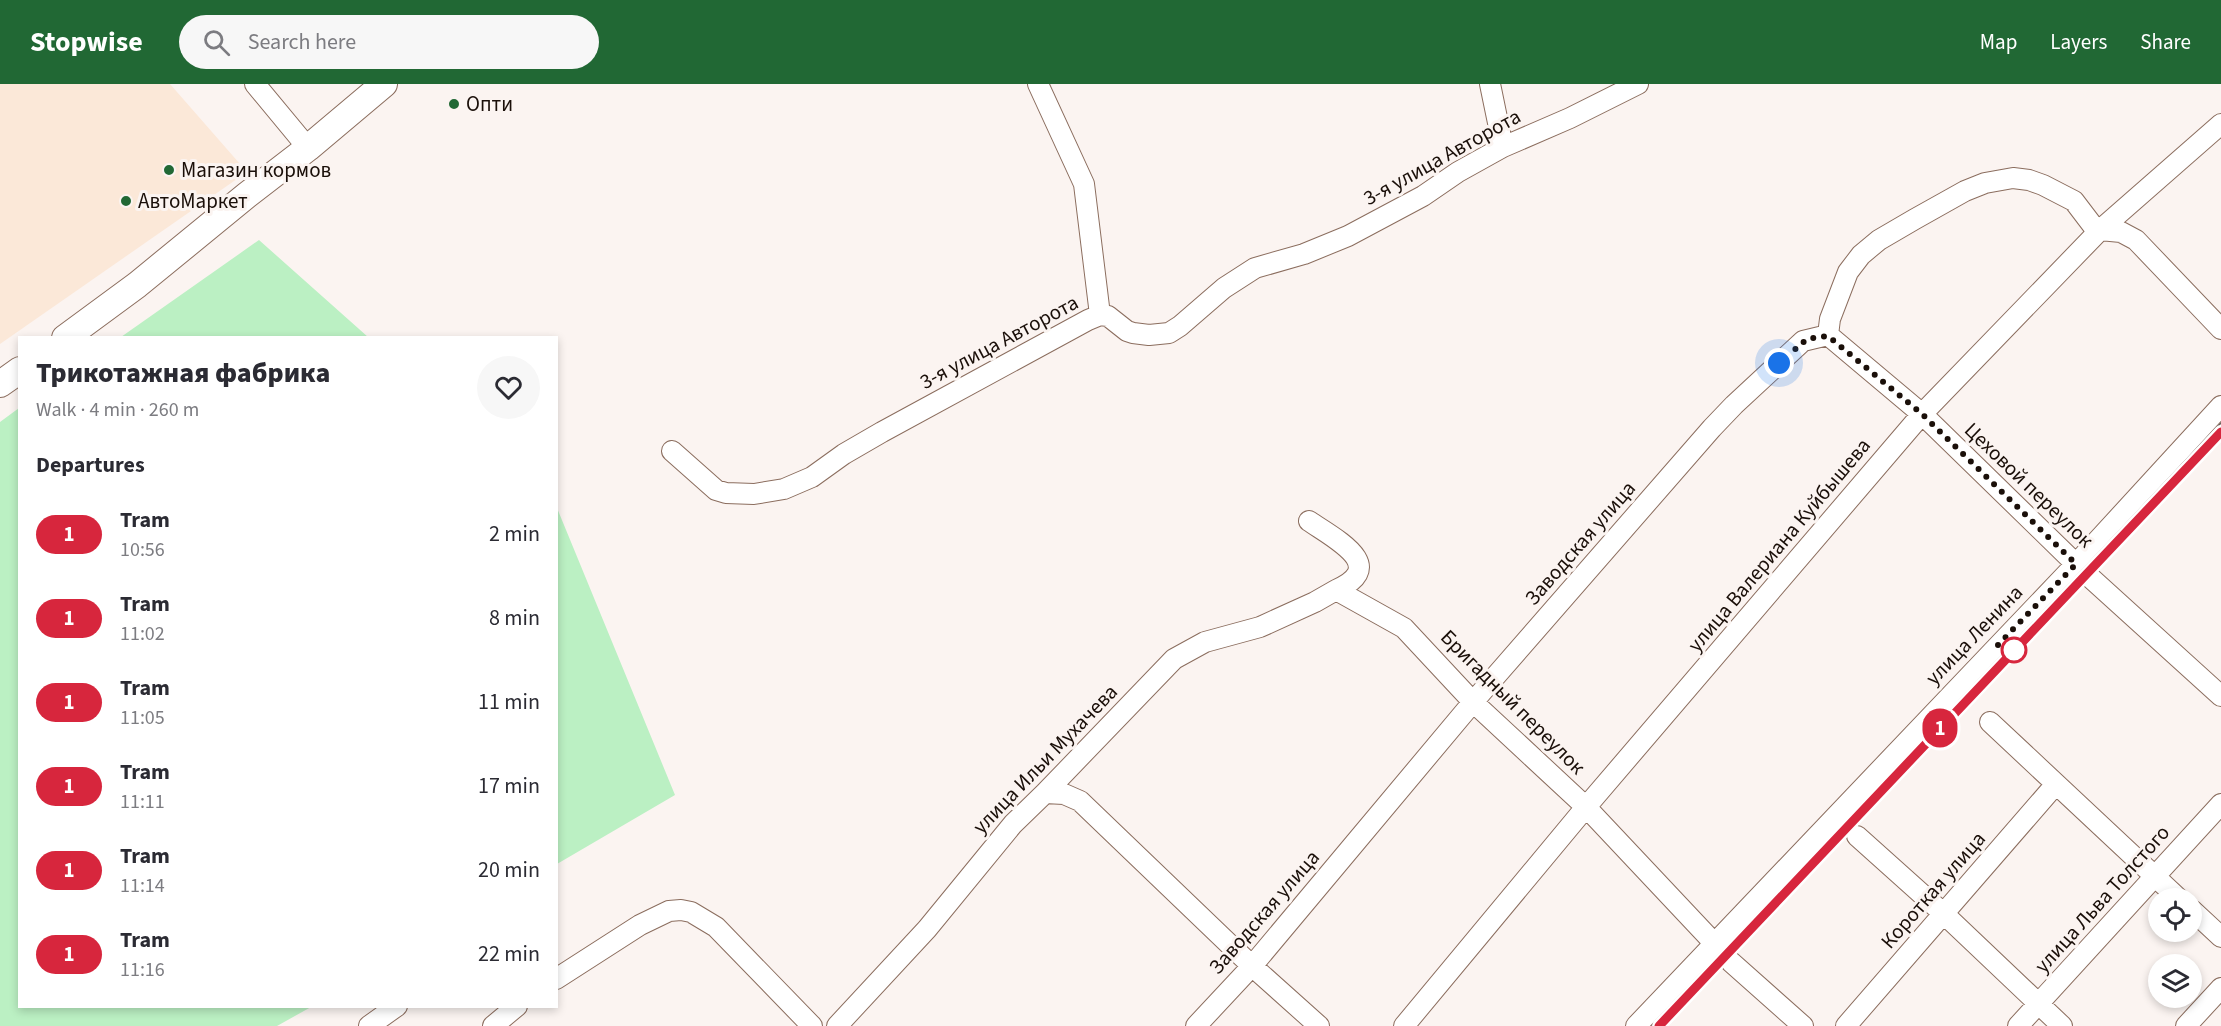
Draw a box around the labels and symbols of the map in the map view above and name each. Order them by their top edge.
place label: Опти [466,89,513,119]
marker: Опти [447,97,461,111]
street label: 3-я улица Авторота [1358,101,1526,213]
place label: Магазин кормов [181,155,331,185]
marker: Магазин кормов [162,163,176,177]
place label: АвтоМаркет [138,186,248,216]
marker: АвтоМаркет [119,194,133,208]
street label: 3-я улица Авторота [914,287,1084,397]
your location [1764,348,1794,378]
street label: Цеховой переулок [1958,415,2101,555]
street label: улица Валериана Куйбышева [1680,432,1878,658]
street label: Заводская улица [1518,474,1642,612]
street label: улица Ленина [1918,578,2030,692]
street label: Бригадный переулок [1434,623,1593,782]
unlabelled marker [2001,637,2027,663]
street label: улица Ильи Мухачева [966,678,1124,840]
line badge: 1 [1920,708,1960,748]
street label: улица Льва Толстого [2027,818,2177,980]
street label: Короткая улица [1874,825,1992,955]
street label: Заводская улица [1202,843,1326,981]

